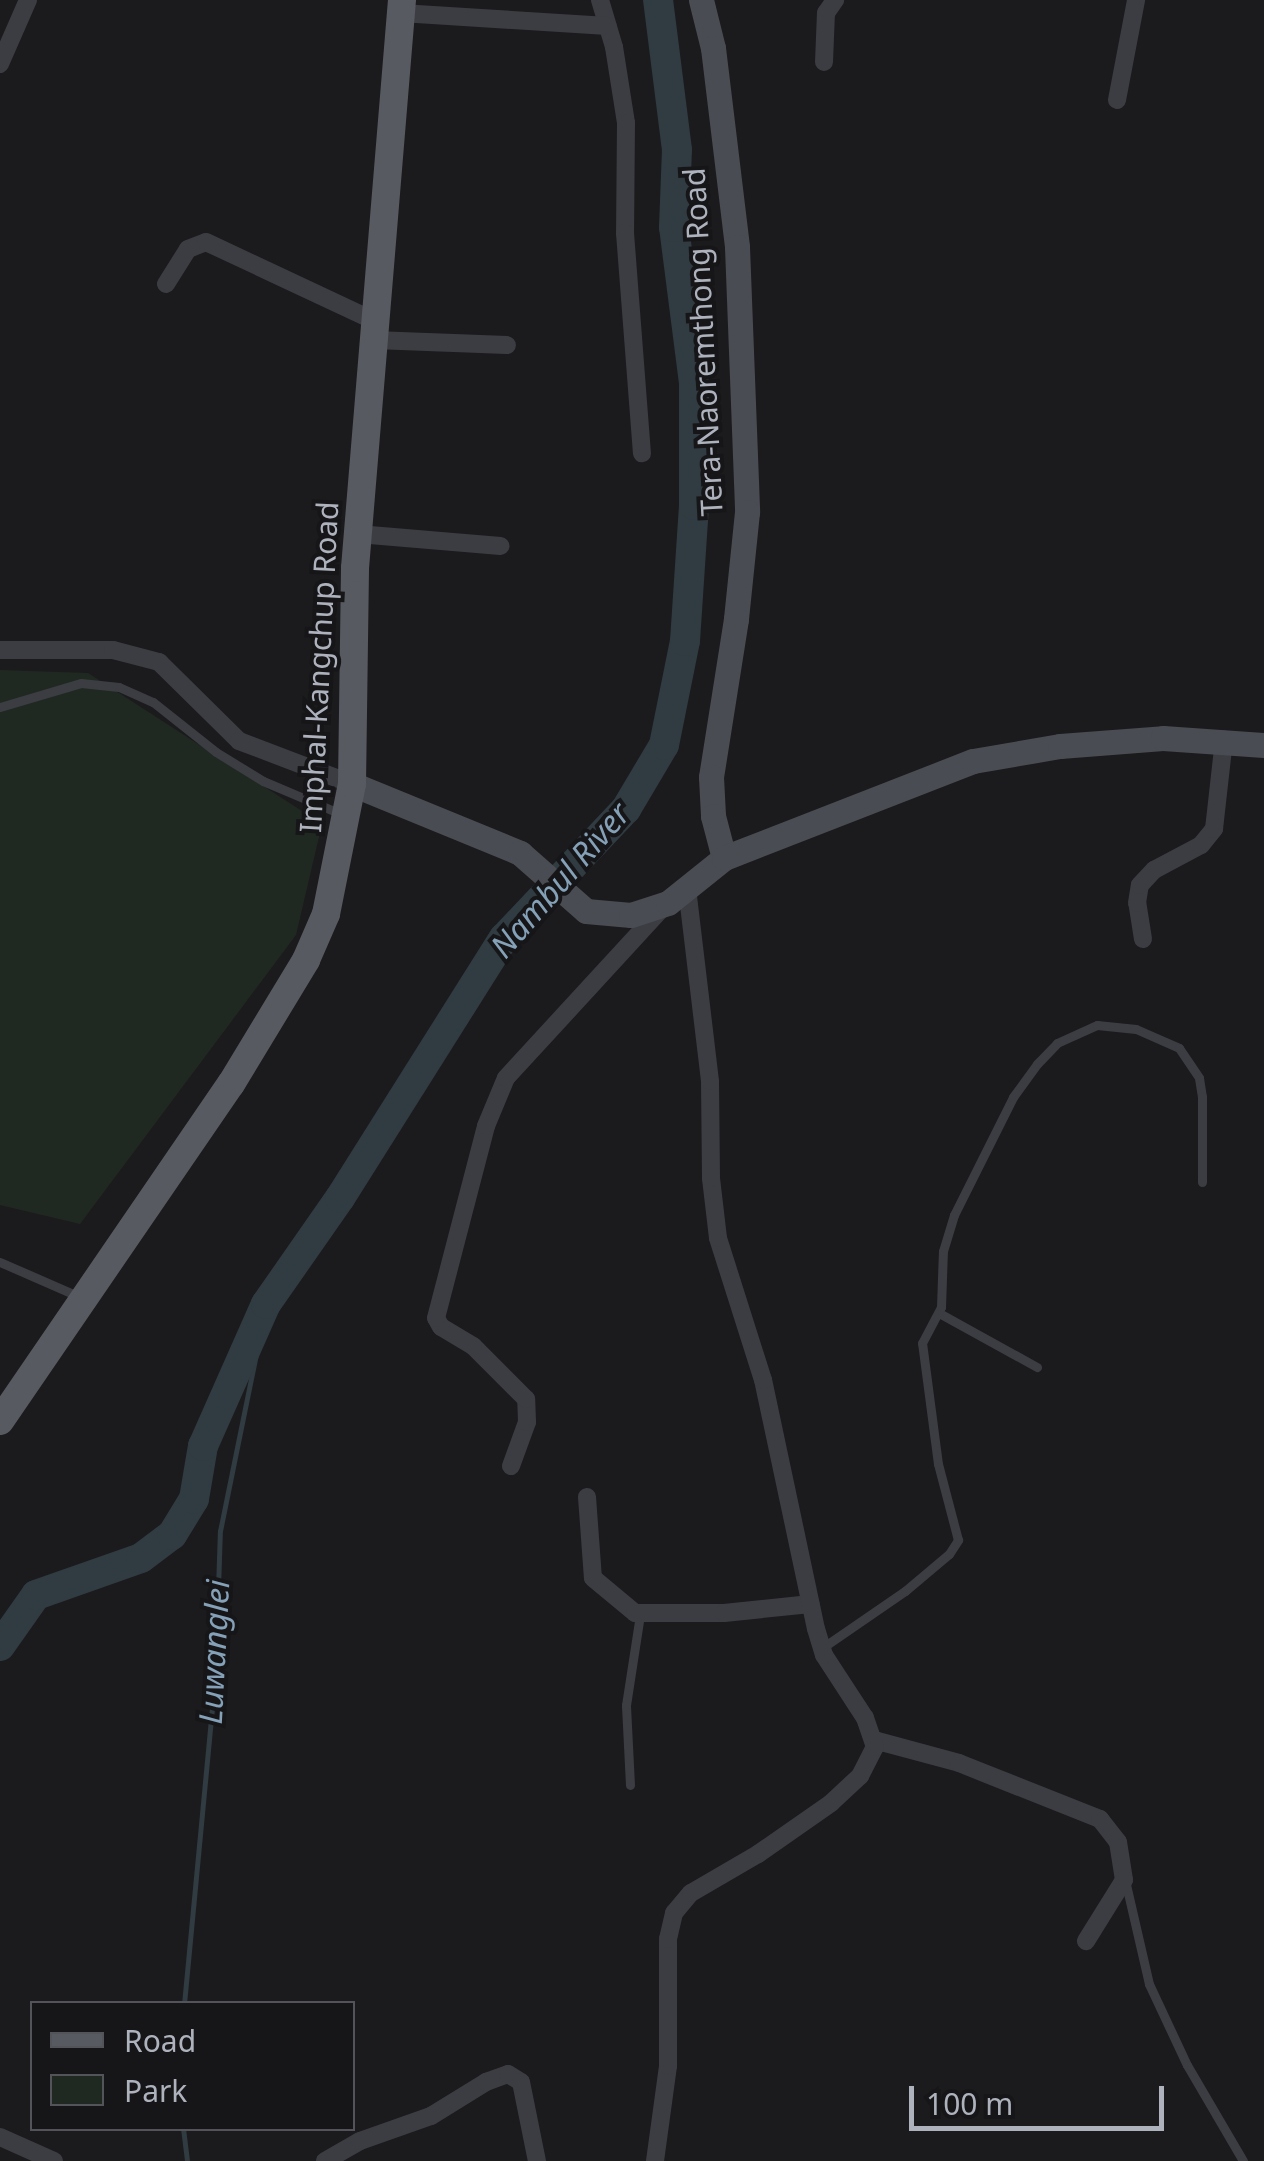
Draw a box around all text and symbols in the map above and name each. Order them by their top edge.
street label: Tera-Naoremthong Road [676,167,730,517]
street label: Imphal-Kangchup Road [292,500,346,834]
water label: Nambul River [482,795,638,965]
water label: Luwanglei [191,1579,237,1725]
legend [30,2001,355,2131]
text: Road [124,2020,196,2061]
scale bar [914,2066,1169,2128]
text: Park [124,2070,187,2111]
text: 100 m [926,2083,1013,2124]

